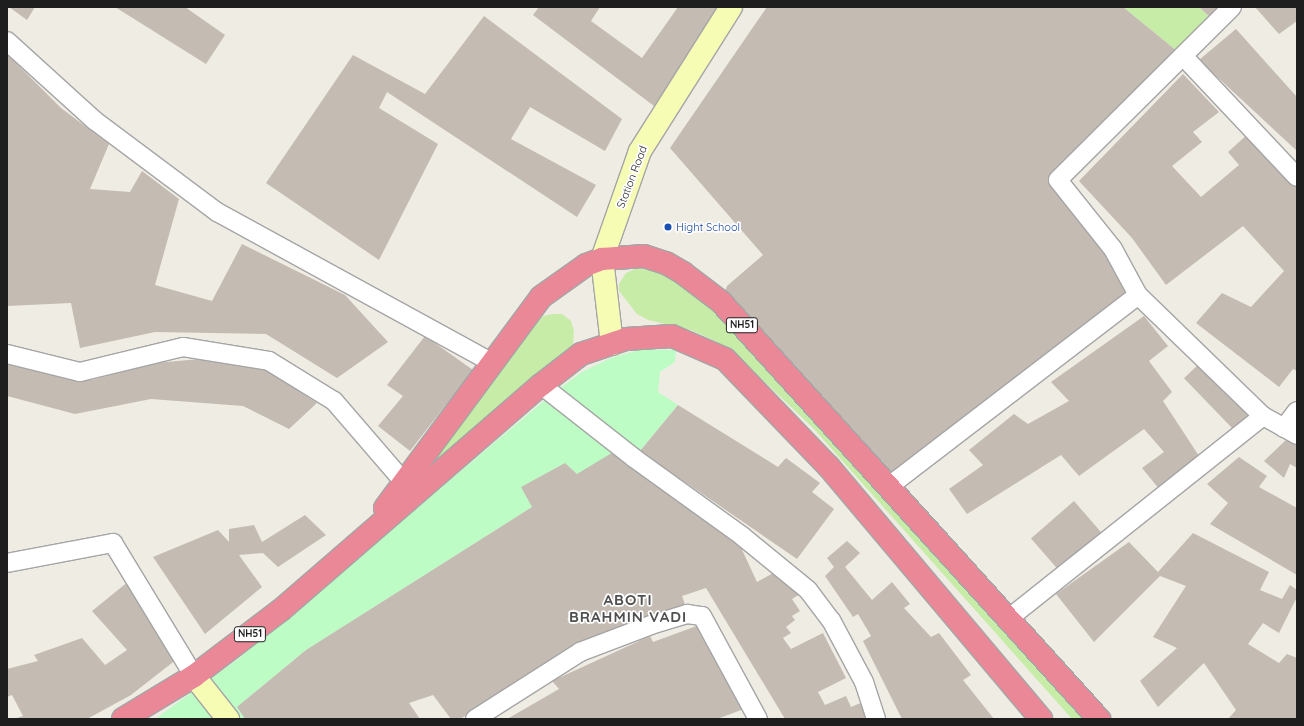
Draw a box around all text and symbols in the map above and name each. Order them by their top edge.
street label: Station Road [614,144,650,210]
place label: Hight School [676,220,740,234]
marker: Hight School [663,222,673,232]
road number: NH51 [725,317,759,333]
district label: ABOTI BRAHMIN VADI [569,590,687,625]
road number: NH51 [233,626,267,642]

